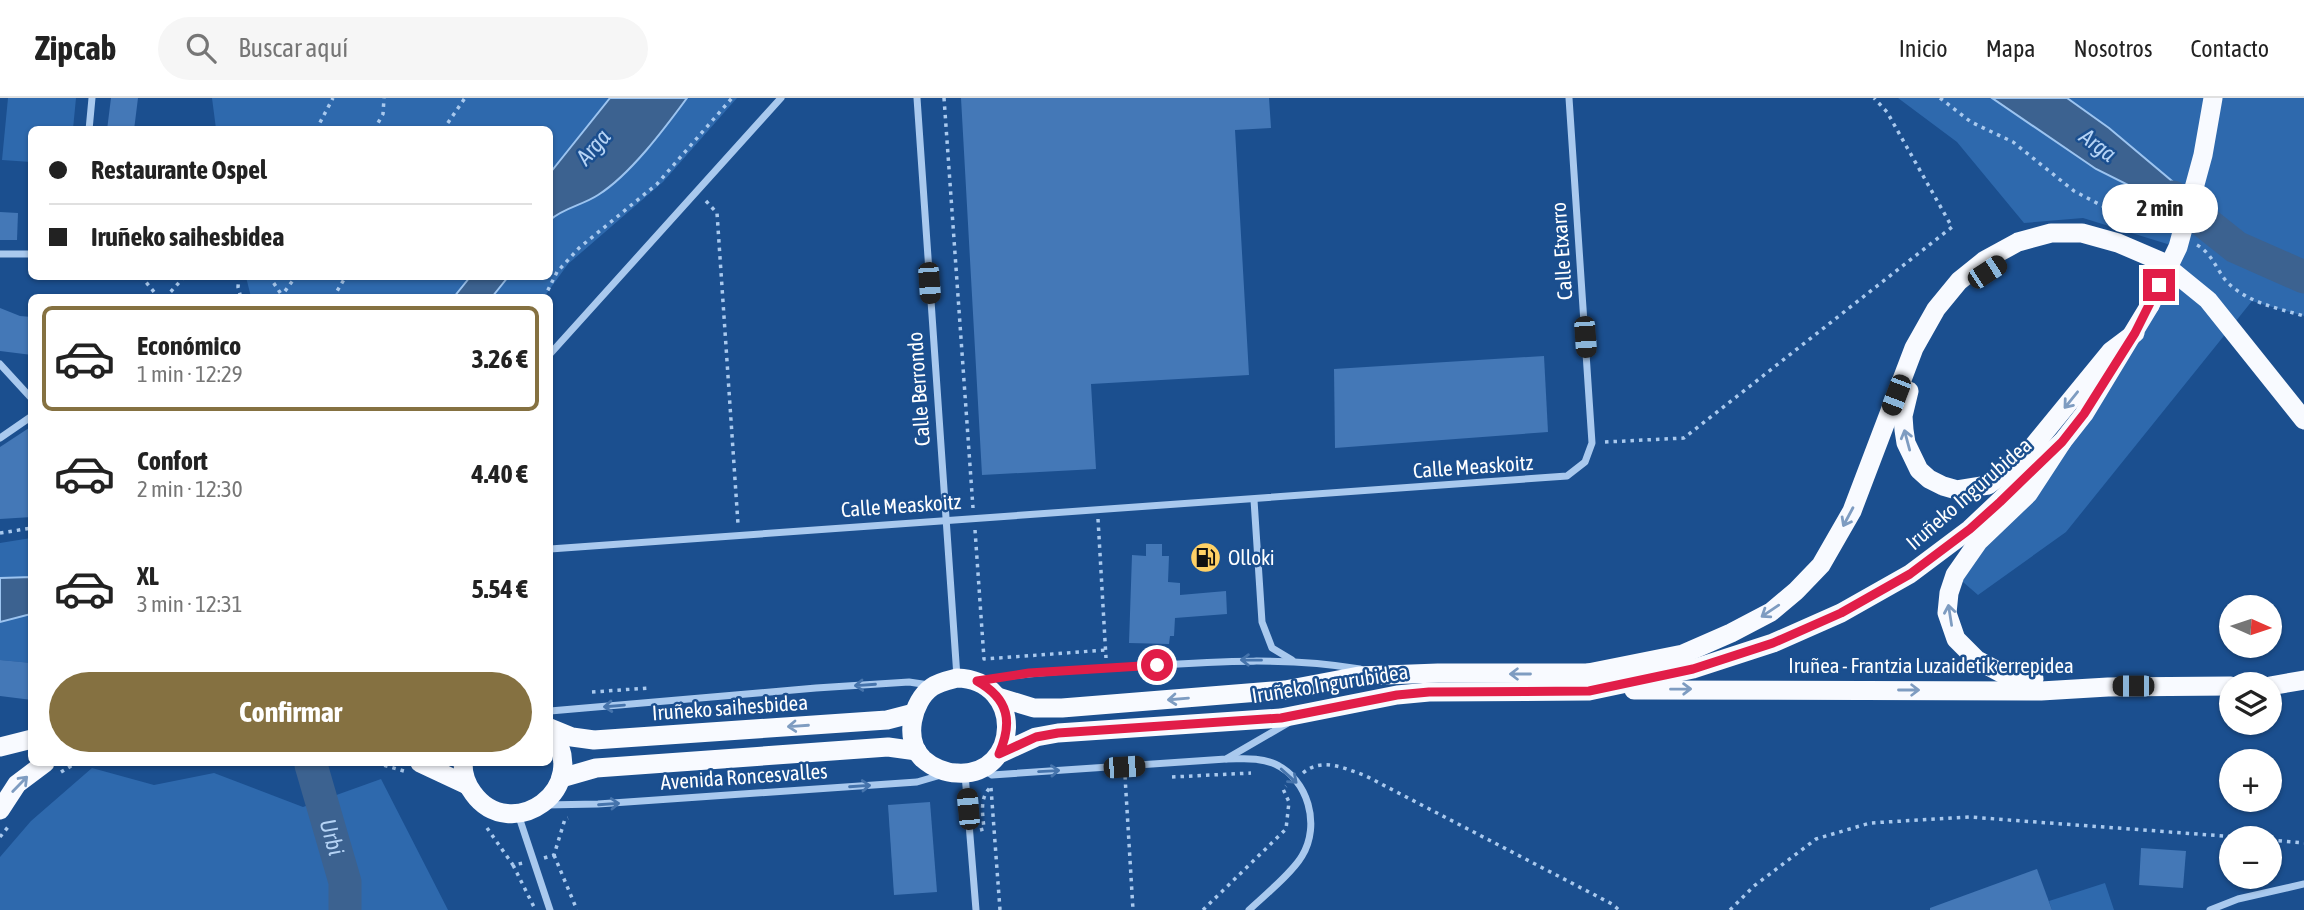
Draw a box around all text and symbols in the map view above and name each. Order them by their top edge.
search box [158,17,648,80]
text: Zipcab [35,29,116,67]
icon: search [182,29,220,67]
text: Buscar aquí [238,33,348,63]
text: Inicio [1899,35,1948,62]
text: Mapa [1986,35,2035,62]
text: Nosotros [2073,35,2152,62]
text: Contacto [2190,35,2269,62]
water label: Arga [2074,122,2121,167]
water label: Arga [570,124,616,171]
text: Restaurante Ospel [91,155,267,185]
callout: 2 min [2101,184,2217,232]
text: 2 min [2137,195,2183,221]
street label: Calle Etxarro [1546,201,1576,301]
text: Iruñeko saihesbidea [91,222,284,252]
car [1964,252,2011,292]
car [918,261,941,305]
route end [2143,269,2175,301]
car [1574,315,1597,359]
icon: car [53,327,116,390]
text: Económico [137,331,241,361]
street label: Calle Berrondo [902,331,934,447]
text: 3.26 € [471,344,528,374]
text: 1 min · 12:29 [137,361,243,387]
car [1879,372,1914,418]
one-way arrow [2063,391,2079,409]
one-way arrow [1900,429,1913,451]
street label: Iruñeko Ingurubidea [1901,432,2036,554]
icon: car [53,442,116,505]
text: Confort [137,446,208,476]
street label: Calle Measkoitz [1412,450,1534,482]
text: 4.40 € [471,459,528,489]
text: 2 min · 12:30 [137,476,243,502]
street label: Calle Measkoitz [840,489,962,521]
one-way arrow [1841,506,1855,526]
fuel station icon: Olloki [1188,541,1222,575]
place label: Olloki [1228,545,1275,569]
icon: car [53,557,116,620]
text: XL [137,561,159,591]
text: 5.54 € [471,574,528,604]
text: 3 min · 12:31 [137,591,243,617]
north arrow [2219,595,2282,658]
map controls [2219,595,2282,889]
one-way arrow [1761,604,1780,618]
one-way arrow [1943,604,1956,627]
route start [1141,649,1173,681]
street label: Iruñea - Frantzia Luzaidetik errepidea [1788,653,2074,677]
one-way arrow [1240,654,1263,667]
street label: Iruñeko Ingurubidea [1250,659,1410,707]
one-way arrow [1508,667,1531,681]
button: Confirmar [49,672,532,752]
button: layers [2219,672,2282,735]
car [2113,676,2155,697]
one-way arrow [855,679,877,692]
one-way arrow [1670,682,1693,696]
one-way arrow [1897,683,1920,697]
street label: Iruñeko saihesbidea [651,690,809,724]
one-way arrow [1167,693,1190,706]
one-way arrow [603,700,626,713]
one-way arrow [786,720,809,733]
button: + [2219,749,2282,812]
car [1103,755,1146,779]
street label: Avenida Roncesvalles [660,758,828,794]
one-way arrow [1037,765,1060,778]
one-way arrow [1280,768,1298,784]
one-way arrow [11,776,28,793]
one-way arrow [848,779,871,792]
car [956,787,981,831]
one-way arrow [597,797,620,810]
water label: Urbi [314,816,350,858]
button: − [2219,826,2282,889]

